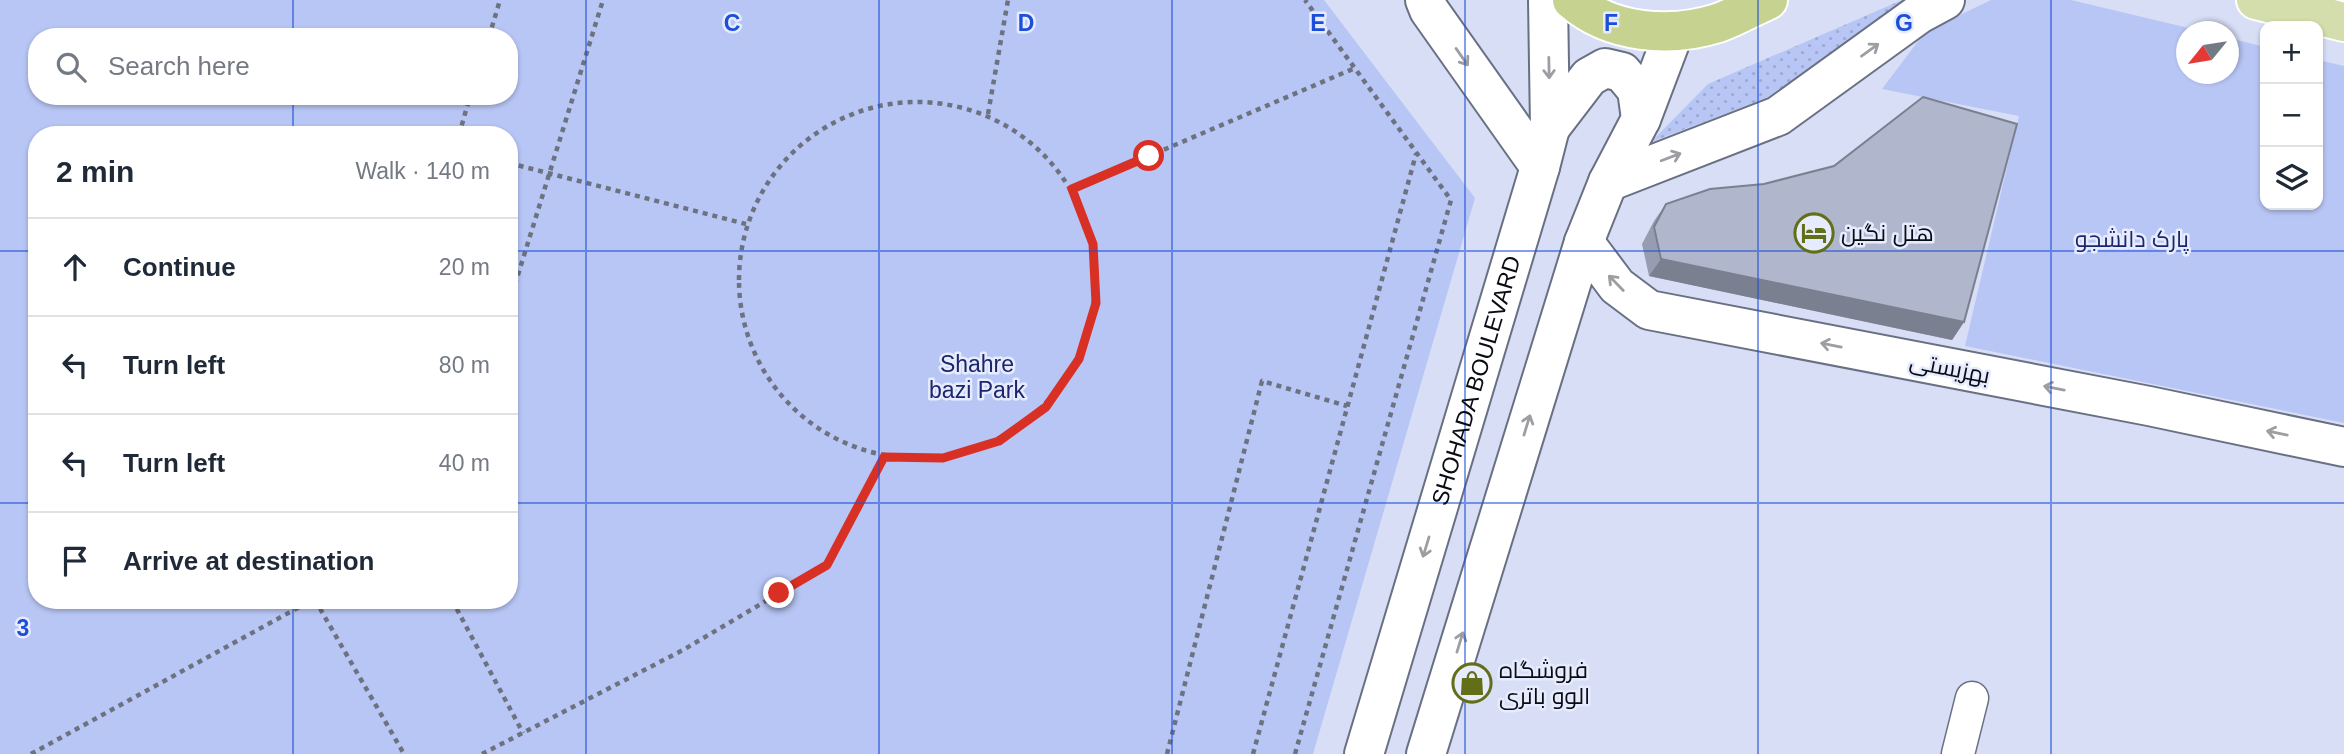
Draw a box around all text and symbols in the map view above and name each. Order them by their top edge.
text: C [724,10,740,36]
text: D [1018,10,1034,36]
text: E [1310,10,1326,36]
text: F [1604,10,1618,36]
text: G [1895,10,1913,36]
north arrow [2176,21,2239,84]
map controls [2260,21,2323,210]
button: + [2260,21,2323,84]
search box [28,28,518,105]
one-way arrow [1860,42,1879,57]
one-way arrow [1455,47,1469,66]
icon: search [52,48,90,86]
text: Search here [108,51,250,81]
one-way arrow [1542,56,1556,79]
button: − [2260,84,2323,147]
route start [1133,140,1164,171]
button: layers [2260,147,2323,210]
one-way arrow [1660,150,1682,162]
text: 2 min [56,155,134,188]
text: Walk · 140 m [355,158,490,184]
hotel icon: هتل نگین [1793,212,1835,254]
place label: هتل نگین [1841,220,1934,247]
park label: پارک دانشجو [2075,226,2189,254]
icon: ahead [56,248,94,286]
text: Continue [123,252,236,282]
street label: SHOHADA BOULEVARD [1426,253,1526,508]
text: 20 m [439,254,490,280]
one-way arrow [1608,275,1625,292]
one-way arrow [1820,338,1843,351]
icon: left [56,346,94,384]
street label: بهزیستی [1907,347,1992,389]
text: Turn left [123,350,225,380]
park label: Shahre bazi Park [929,351,1025,403]
text: 80 m [439,352,490,378]
one-way arrow [2043,381,2066,394]
one-way arrow [1522,414,1535,436]
one-way arrow [2266,425,2289,439]
icon: left [56,444,94,482]
text: Turn left [123,448,225,478]
text: 40 m [439,450,490,476]
one-way arrow [1419,536,1432,558]
icon: arrive [56,542,94,580]
text: Arrive at destination [123,546,374,576]
route end [763,577,794,608]
text: 3 [17,615,29,641]
one-way arrow [1455,631,1468,653]
place label: فروشگاه الوو باتری [1499,657,1590,710]
shop icon: فروشگاه الوو باتری [1451,662,1493,704]

